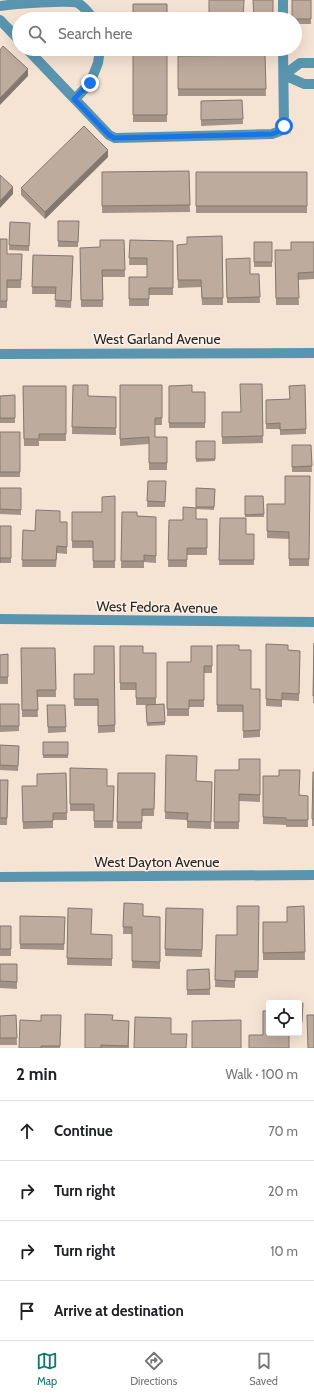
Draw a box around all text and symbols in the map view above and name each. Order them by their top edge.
search box [12,12,302,56]
icon: search [26,23,48,45]
text: Search here [58,25,133,43]
route end [81,74,99,92]
route start [275,117,293,135]
street label: West Garland Avenue [93,330,221,348]
street label: West Fedora Avenue [96,597,218,617]
street label: West Dayton Avenue [95,853,219,871]
map controls [266,1000,302,1036]
button: locate [266,1000,302,1036]
text: 2 min [16,1064,57,1084]
text: Walk · 100 m [225,1066,298,1082]
icon: ahead [16,1120,38,1142]
text: Continue [54,1122,113,1140]
text: 70 m [268,1123,298,1139]
icon: right [16,1180,38,1202]
text: Turn right [54,1182,115,1200]
text: 20 m [268,1183,298,1199]
icon: right [16,1240,38,1262]
text: Turn right [54,1242,115,1260]
text: 10 m [270,1243,298,1259]
icon: arrive [16,1300,38,1322]
text: Arrive at destination [54,1302,184,1320]
tab: Map [36,1350,58,1388]
tab: Directions [130,1350,177,1388]
tab: Saved [249,1350,278,1388]

